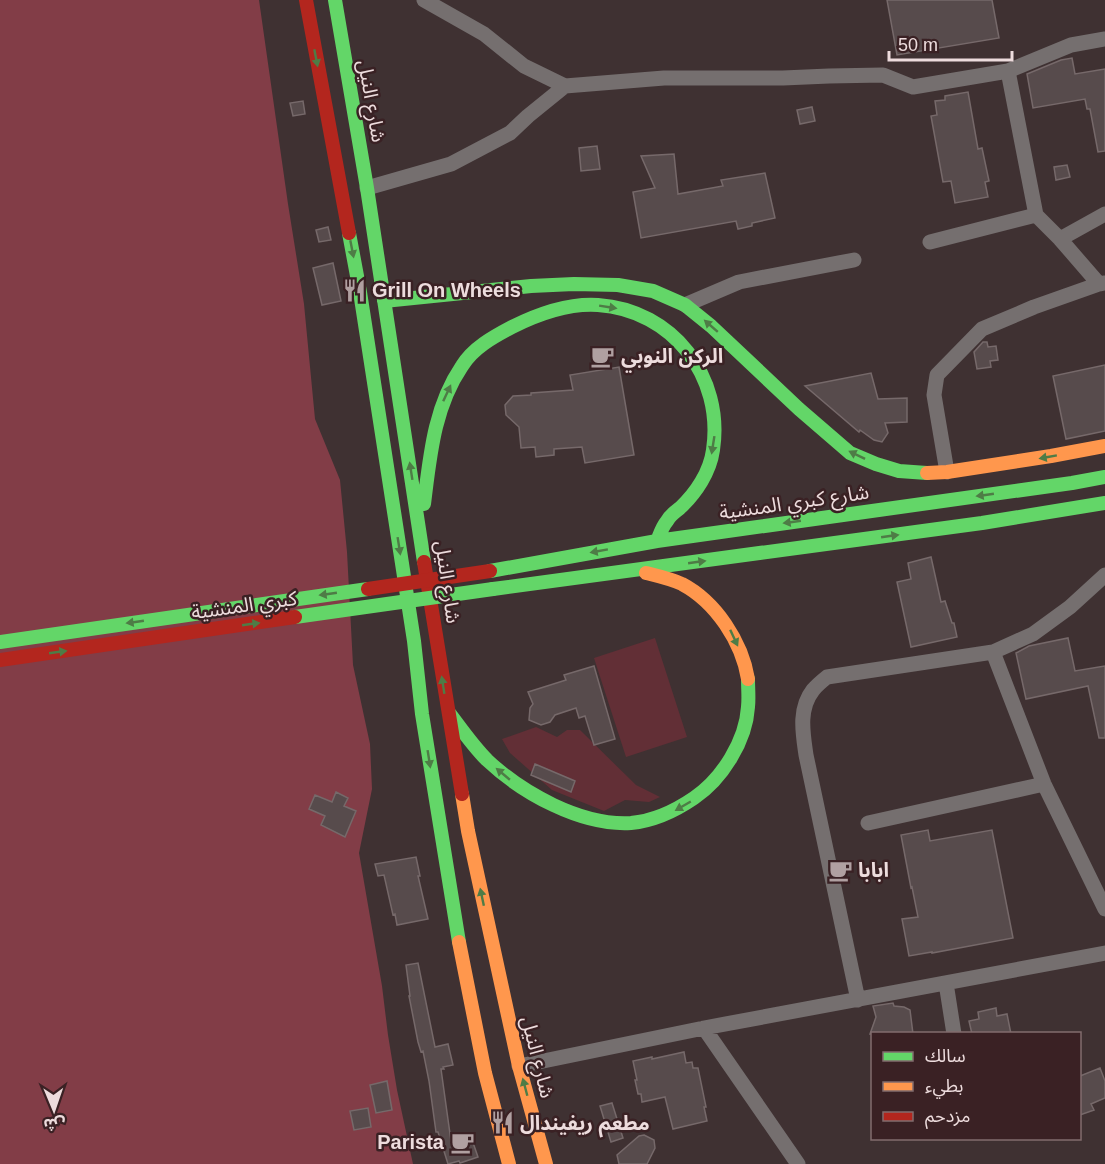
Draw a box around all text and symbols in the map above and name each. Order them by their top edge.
scale bar [889,24,1012,62]
text: 50 m [898,35,938,55]
one-way arrow [312,48,321,67]
street label: شارع النيل [350,58,390,145]
one-way arrow [348,240,357,259]
restaurant icon: Grill On Wheels [341,277,367,303]
place label: Grill On Wheels [372,279,521,301]
one-way arrow [599,302,618,311]
one-way arrow [704,320,719,333]
cafe icon: الركن النوبي [590,343,616,369]
place label: الركن النوبي [621,345,723,373]
one-way arrow [442,384,451,401]
one-way arrow [709,436,718,455]
one-way arrow [848,451,865,460]
one-way arrow [1038,453,1057,462]
one-way arrow [407,461,416,480]
street label: شارع كبري المنشية [718,481,871,528]
one-way arrow [975,491,994,500]
one-way arrow [782,517,801,527]
one-way arrow [880,531,899,541]
one-way arrow [394,536,403,555]
street label: شارع النيل [427,539,465,625]
one-way arrow [589,547,608,556]
one-way arrow [687,558,706,567]
street label: كبري المنشية [190,587,300,628]
one-way arrow [319,590,338,599]
one-way arrow [126,618,145,627]
one-way arrow [242,620,261,629]
one-way arrow [730,630,739,647]
one-way arrow [49,647,68,656]
one-way arrow [439,675,448,694]
one-way arrow [425,750,434,769]
one-way arrow [496,768,511,781]
one-way arrow [674,801,691,811]
cafe icon: ابابا [827,857,853,883]
place label: ابابا [858,859,889,882]
one-way arrow [477,887,486,906]
street label: شارع النيل [513,1014,559,1101]
legend [871,1032,1081,1140]
text: سالك [925,1046,966,1066]
text: بطيء [925,1076,963,1099]
one-way arrow [520,1078,529,1096]
north arrow [24,1080,84,1140]
text: مزدحم [925,1106,970,1129]
restaurant icon: مطعم ريفيندال [489,1110,515,1136]
place label: مطعم ريفيندال [520,1112,650,1138]
text: ش [43,1115,66,1133]
cafe icon: Parista [449,1129,475,1155]
place label: Parista [377,1131,445,1153]

